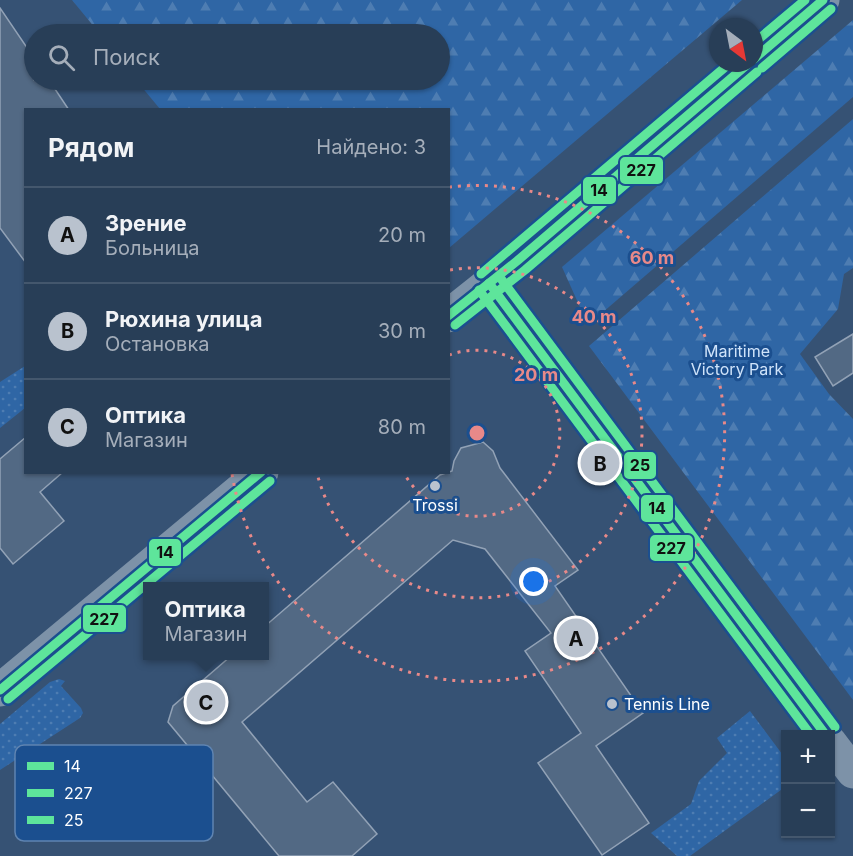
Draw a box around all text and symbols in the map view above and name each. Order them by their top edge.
north arrow [709,18,763,72]
search box [24,24,450,90]
icon: search [45,41,78,74]
text: Поиск [93,44,160,70]
text: Рядом [48,132,134,163]
text: Найдено: 3 [316,135,426,159]
line badge: 227 [619,156,664,185]
text: 227 [626,160,656,180]
line badge: 14 [582,176,617,205]
text: 14 [590,180,608,200]
text: Зрение [105,210,187,236]
text: A [60,223,75,247]
text: 20 m [378,223,426,247]
text: Больница [105,236,199,260]
text: 60 m [630,247,674,268]
text: Рюхина улица [105,306,263,332]
text: 40 m [572,306,617,327]
text: B [61,319,74,343]
text: 30 m [378,319,426,343]
text: Остановка [105,332,209,356]
park label: Maritime Victory Park [691,341,784,379]
text: 20 m [514,364,558,385]
text: Оптика [105,402,186,428]
text: C [60,415,75,439]
text: 80 m [378,415,426,439]
centre of rings [467,423,487,443]
text: Магазин [105,428,188,452]
pin: B [580,440,620,486]
line badge: 25 [623,451,657,480]
text: 25 [630,455,650,475]
marker: Trossi [428,479,442,493]
line badge: 14 [640,494,674,523]
place label: Trossi [412,495,458,515]
text: 14 [648,498,666,518]
line badge: 227 [649,534,694,562]
line badge: 14 [148,538,182,567]
text: 227 [656,538,686,558]
text: 14 [156,542,174,562]
your location [519,567,548,596]
popup [143,582,269,660]
text: Оптика [165,596,246,622]
line badge: 227 [82,604,127,633]
text: 227 [89,609,119,629]
pin: A [556,616,596,660]
text: Магазин [165,622,247,646]
pin: C [186,680,226,724]
place label: Tennis Line [624,694,710,714]
marker: Tennis Line [605,697,619,711]
map controls [781,730,835,838]
button: + [781,730,835,784]
legend [15,745,213,841]
text: 14 [64,756,81,776]
text: 227 [64,783,93,803]
button: − [781,784,835,838]
text: 25 [64,810,83,830]

